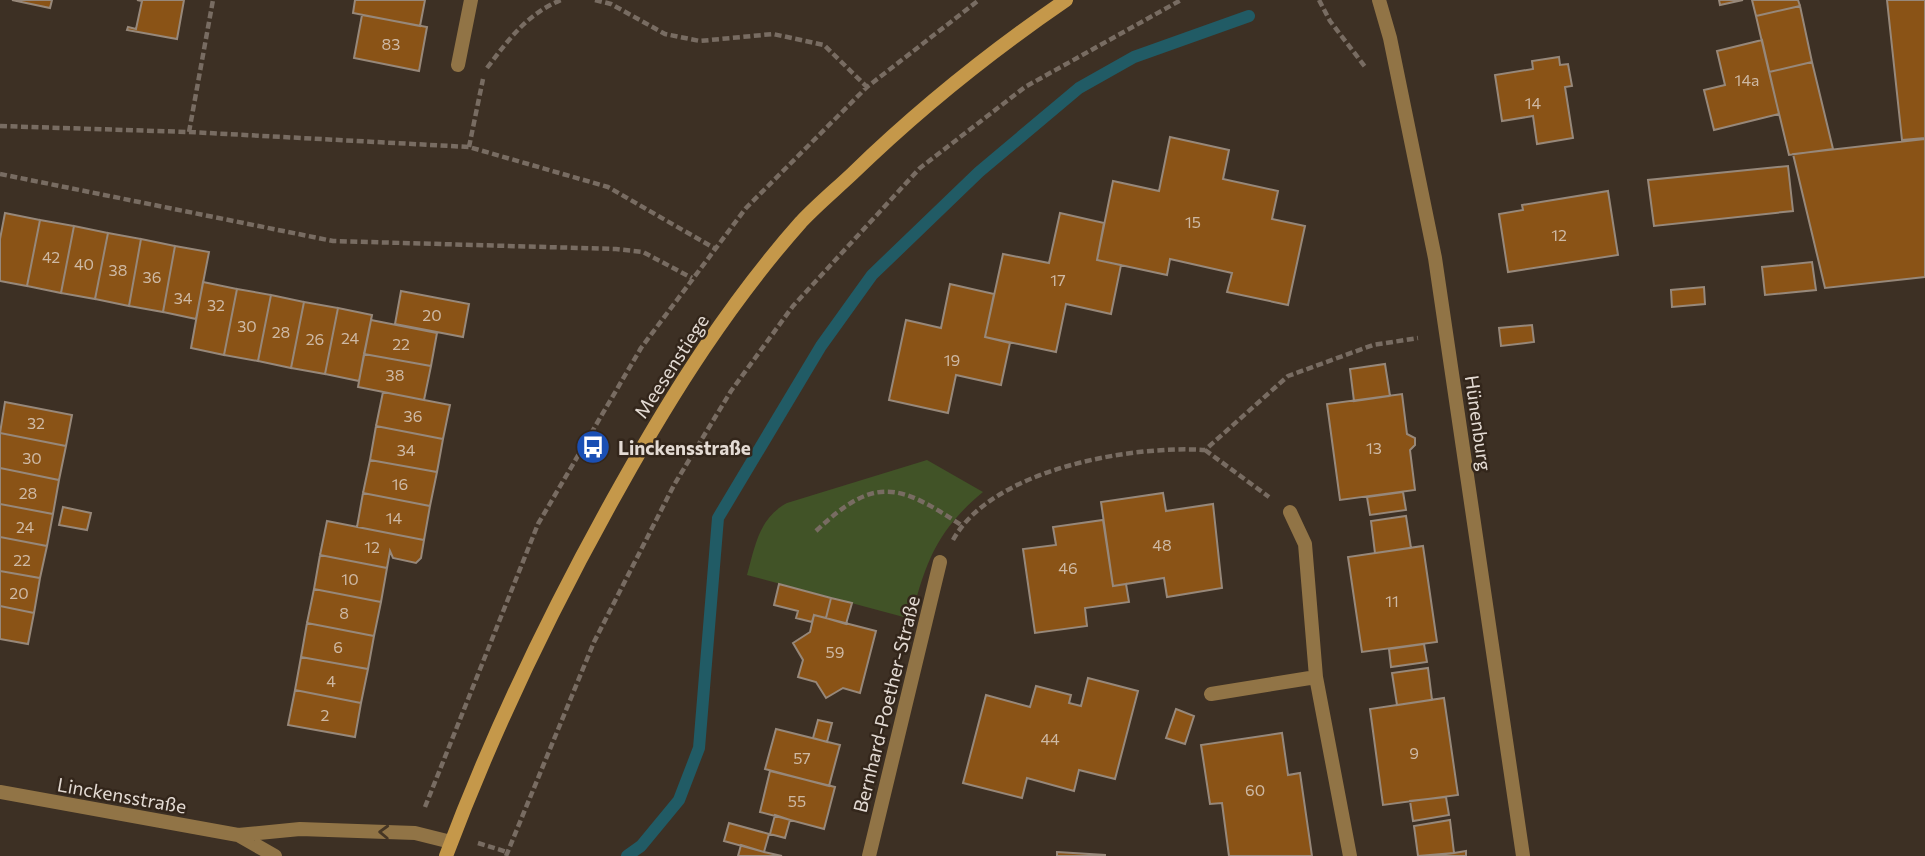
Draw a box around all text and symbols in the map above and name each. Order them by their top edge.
house number: 83 [382,34,400,53]
house number: 14a [1735,70,1759,89]
house number: 14 [1525,93,1542,112]
house number: 15 [1185,212,1201,231]
house number: 12 [1551,225,1567,244]
house number: 42 [42,247,60,266]
house number: 40 [74,254,94,273]
house number: 38 [109,260,127,279]
house number: 36 [143,267,161,286]
house number: 17 [1050,270,1066,289]
house number: 34 [174,288,193,307]
house number: 32 [207,295,225,314]
house number: 20 [422,305,442,324]
street label: Meesenstiege [629,310,713,422]
house number: 30 [237,316,257,335]
house number: 28 [272,322,290,341]
house number: 24 [341,328,359,347]
house number: 26 [306,329,324,348]
house number: 22 [392,334,410,353]
house number: 19 [944,350,960,369]
house number: 38 [386,365,404,384]
street label: Hünenburg [1461,374,1497,472]
house number: 36 [404,406,422,425]
house number: 32 [27,413,45,432]
bus stop icon: Linckensstraße [574,428,612,466]
place label: Linckensstraße [618,436,751,459]
house number: 13 [1366,438,1382,457]
house number: 34 [397,440,416,459]
house number: 30 [22,448,42,467]
house number: 16 [392,474,408,493]
house number: 28 [19,483,37,502]
house number: 14 [386,508,403,527]
house number: 24 [16,517,34,536]
house number: 48 [1152,535,1172,554]
house number: 12 [364,537,380,556]
house number: 22 [13,550,31,569]
house number: 46 [1058,558,1078,577]
house number: 10 [341,569,359,588]
house number: 20 [9,583,29,602]
house number: 11 [1385,591,1399,610]
street label: Bernhard-Poether-Straße [848,593,924,815]
house number: 8 [339,603,349,622]
house number: 6 [333,637,343,656]
house number: 59 [826,642,844,661]
house number: 4 [326,671,336,690]
house number: 2 [321,705,330,724]
house number: 44 [1040,729,1060,748]
house number: 9 [1409,743,1419,762]
house number: 57 [793,748,811,767]
street label: Linckensstraße [56,772,188,818]
house number: 60 [1245,780,1265,799]
house number: 55 [788,791,806,810]
one-way arrow [378,824,389,839]

